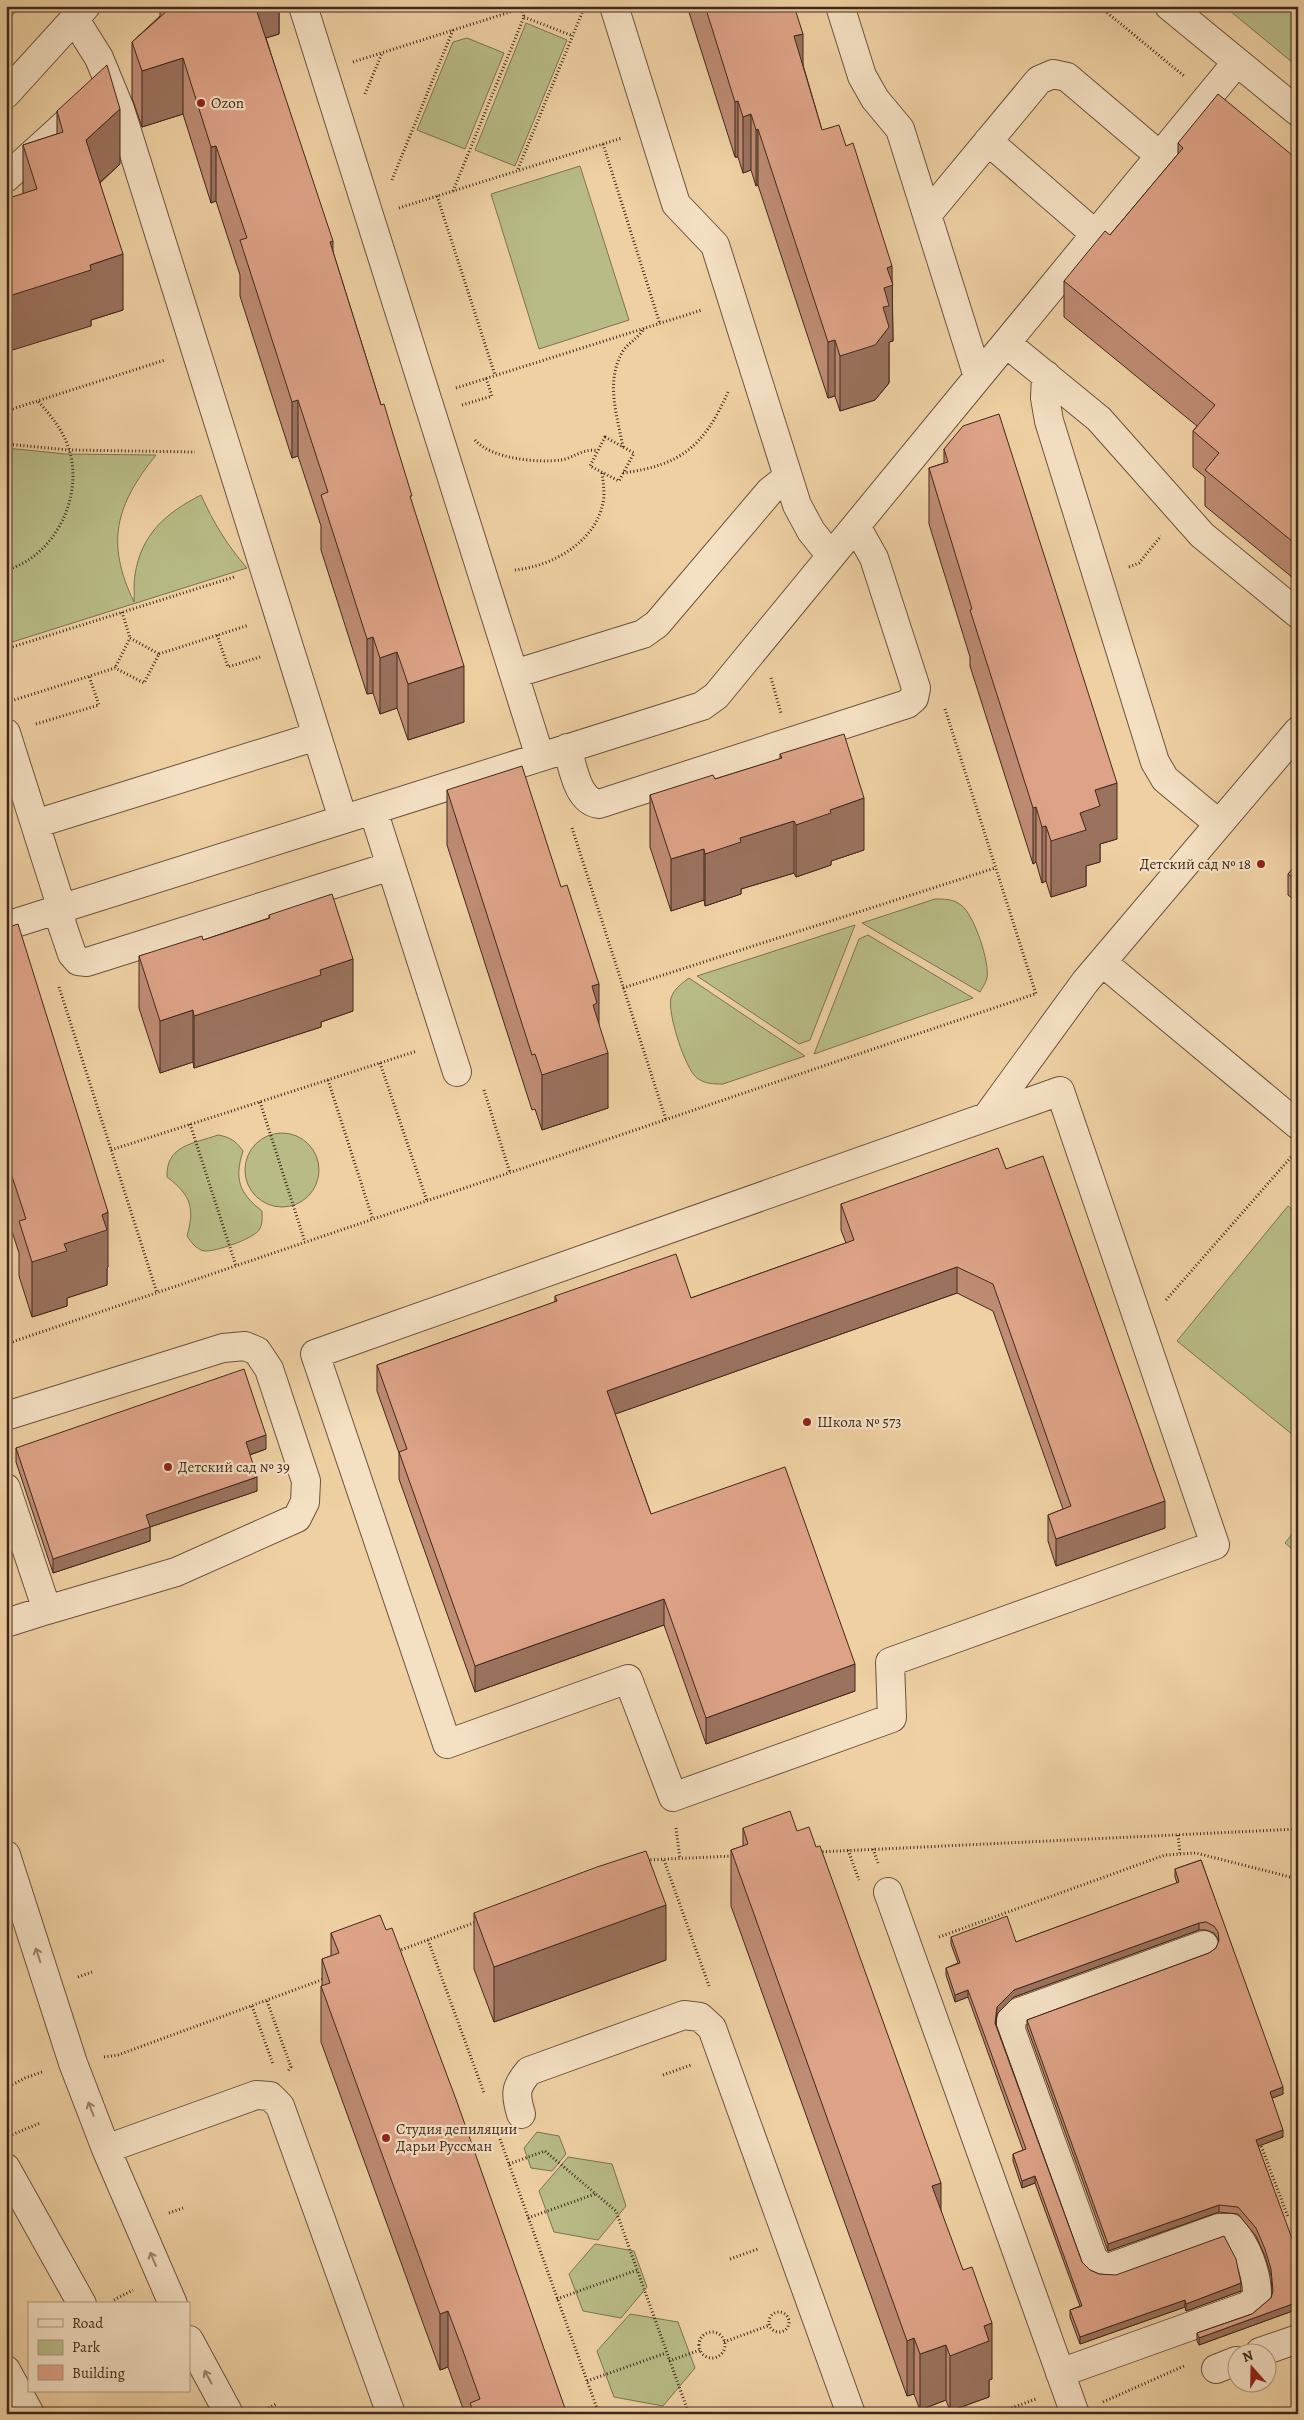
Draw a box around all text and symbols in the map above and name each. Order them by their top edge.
place label: Ozon [211,93,244,113]
marker: Ozon [195,97,207,109]
place label: Детский сад № 18 [1140,854,1251,874]
marker: Детский сад № 18 [1255,858,1267,870]
place label: Школа № 573 [817,1412,901,1432]
marker: Школа № 573 [801,1416,813,1428]
place label: Детский сад № 39 [178,1457,290,1477]
marker: Детский сад № 39 [162,1461,174,1473]
one-way arrow [33,1948,42,1964]
one-way arrow [86,2102,95,2117]
place label: Студия депиляции Дарьи Руссман [396,2119,518,2156]
marker: Студия депиляции Дарьи Руссман [380,2132,392,2144]
one-way arrow [148,2252,157,2267]
legend [28,2302,190,2392]
text: Road [72,2313,104,2333]
text: Park [72,2337,101,2357]
north arrow [1226,2342,1276,2392]
text: N [1240,2346,1256,2367]
text: Building [72,2363,125,2383]
one-way arrow [203,2370,213,2385]

